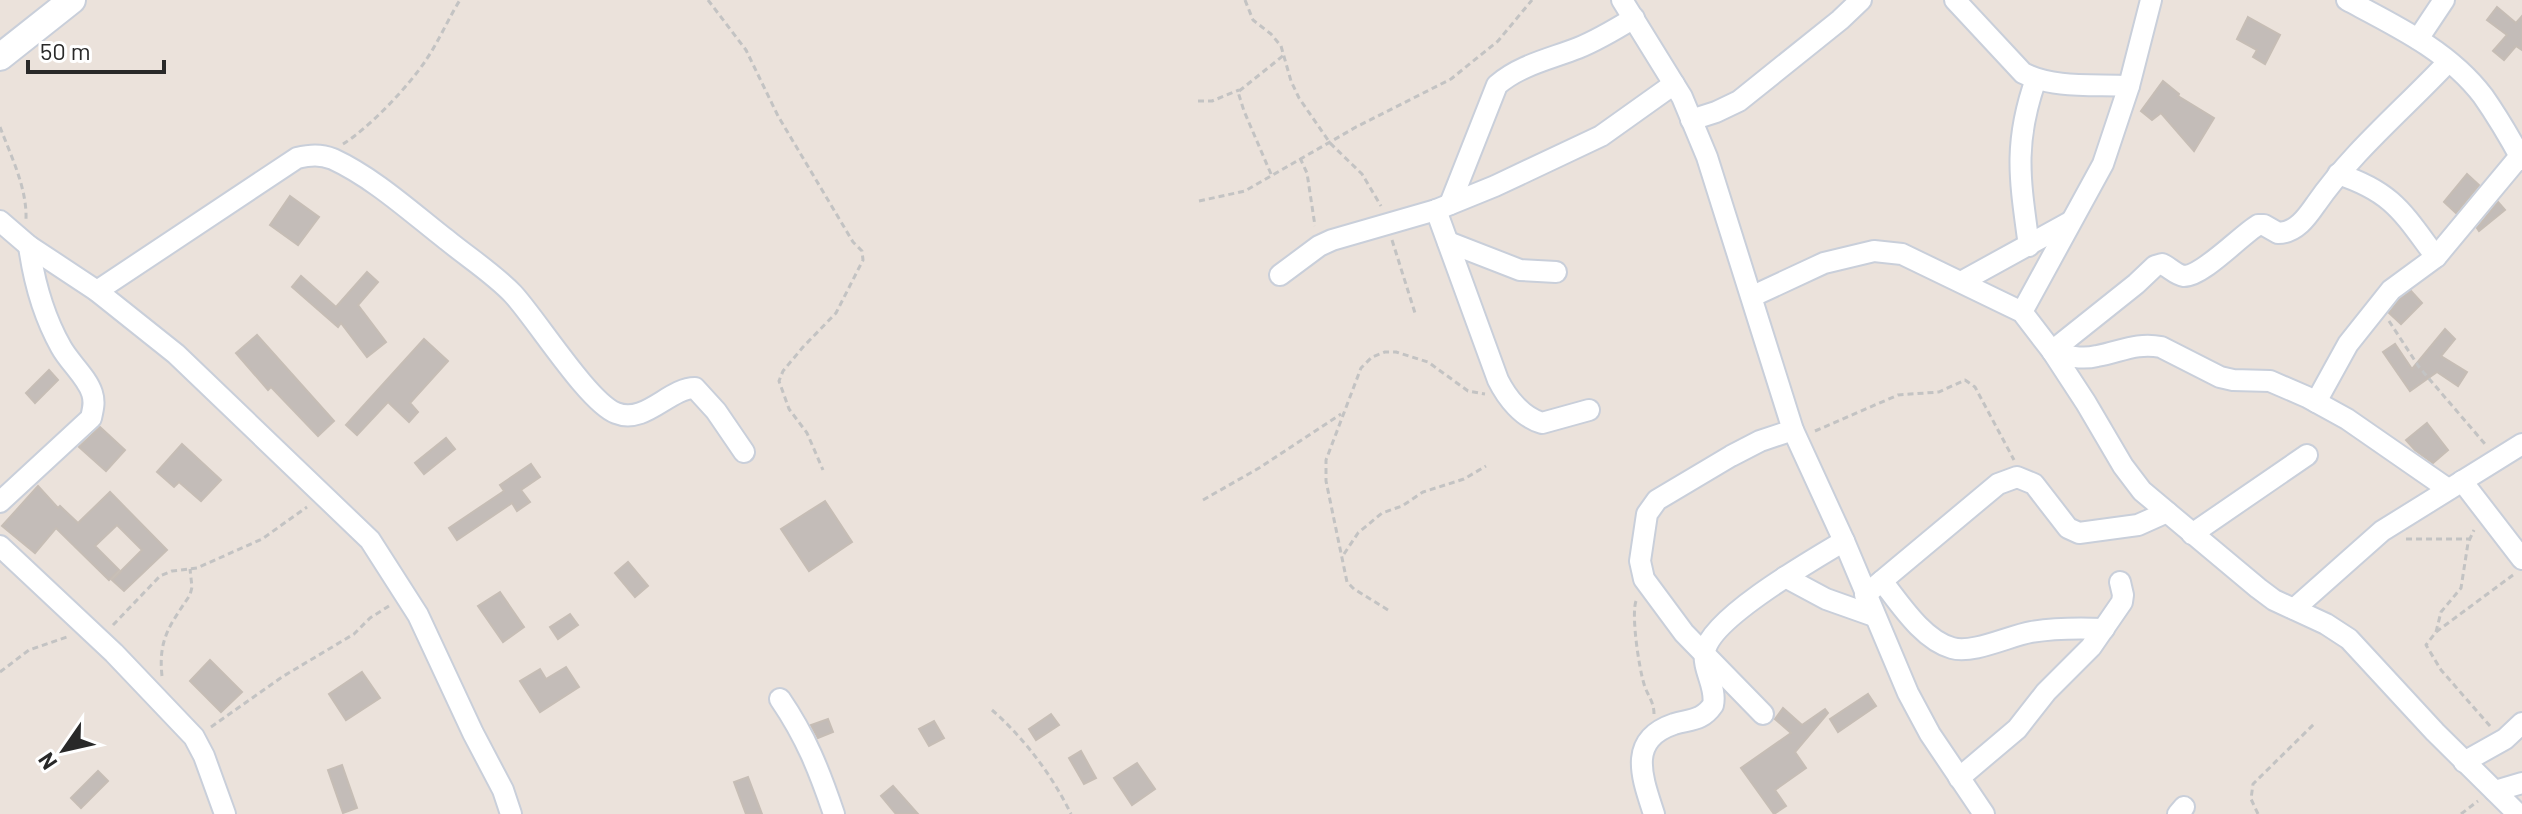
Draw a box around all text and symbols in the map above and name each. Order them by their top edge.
scale bar [28,24,164,74]
text: 50 m [40,36,91,65]
north arrow [24,710,104,790]
text: N [32,748,61,775]

